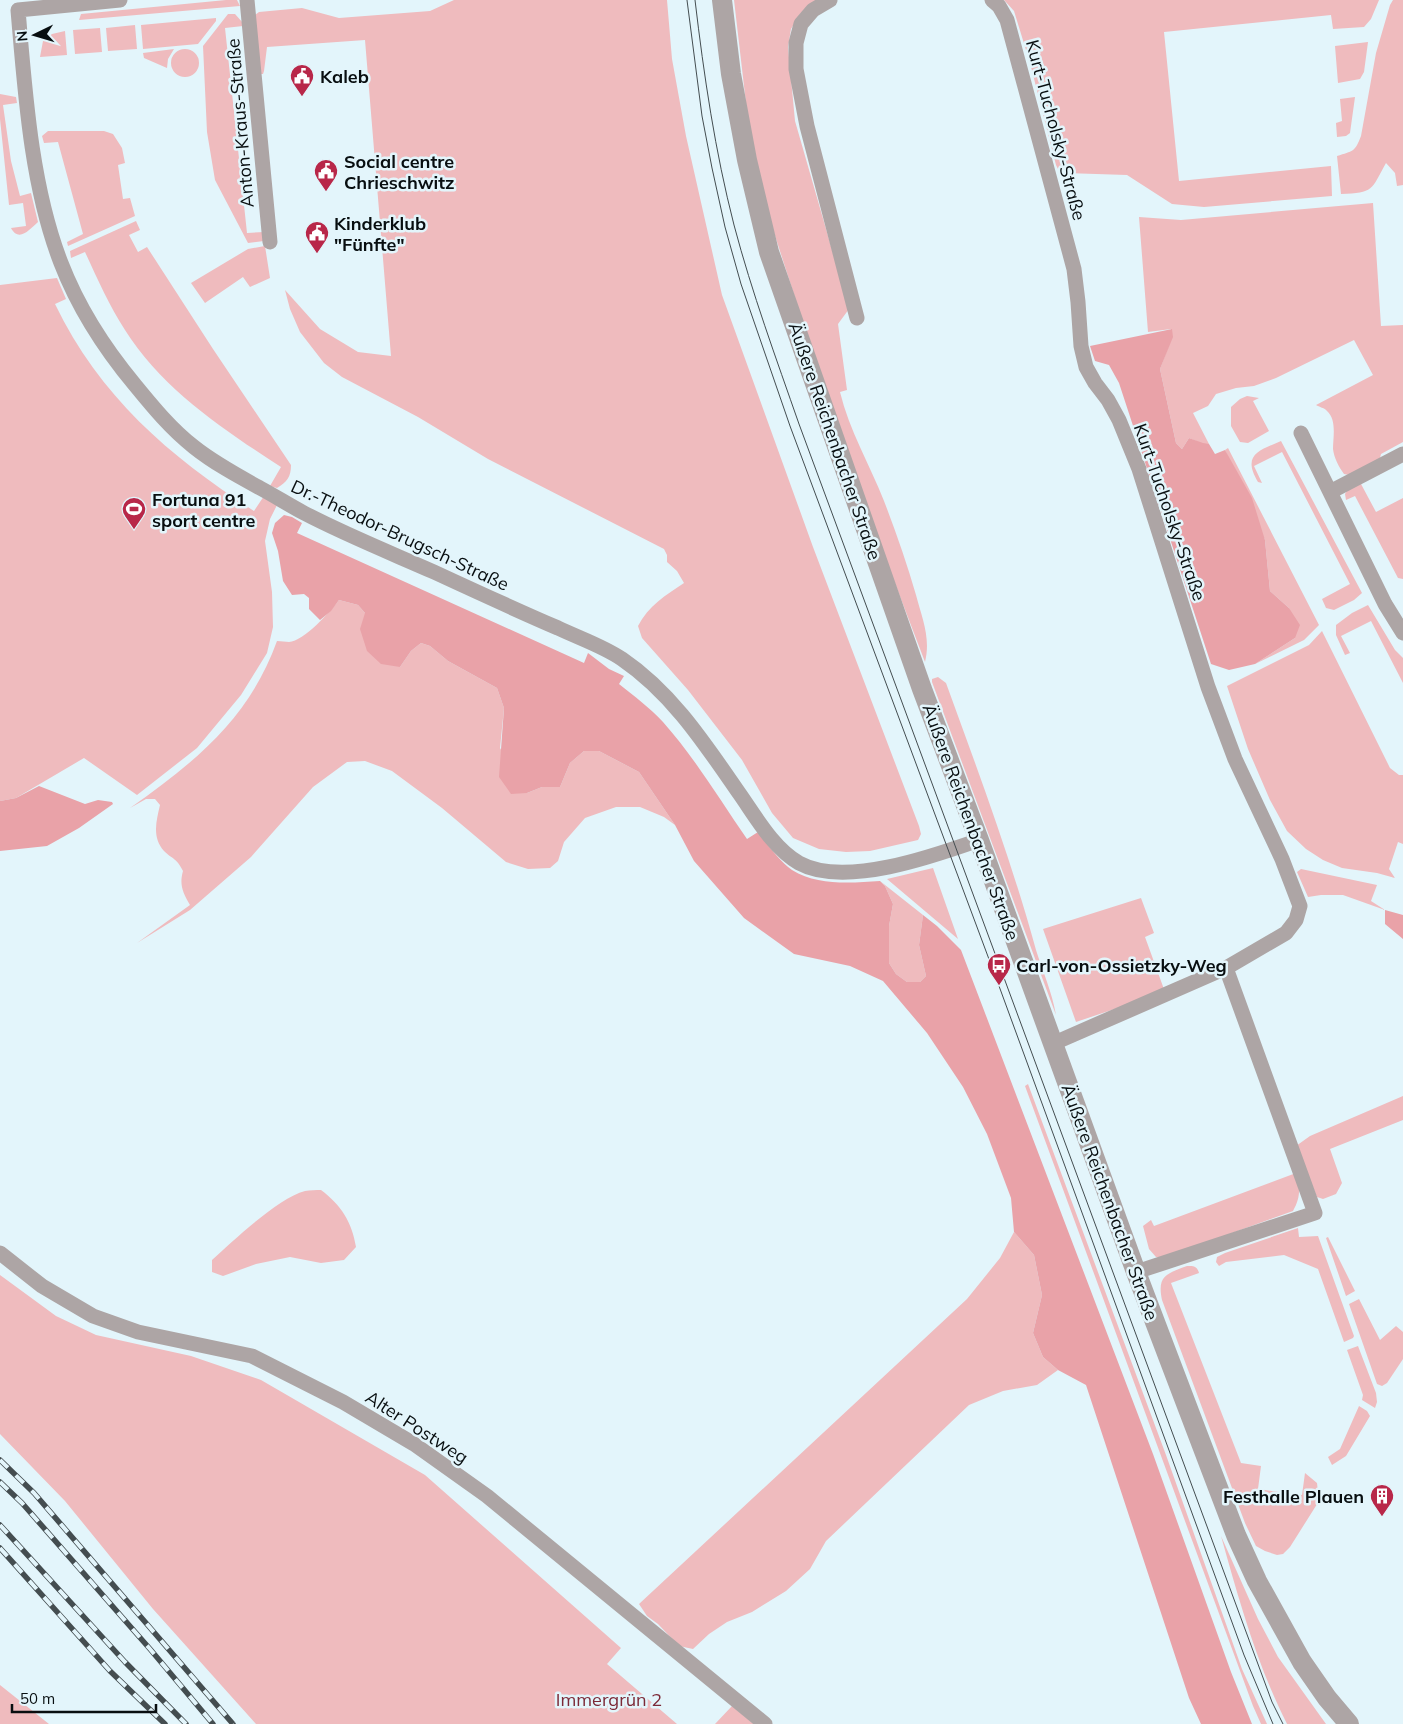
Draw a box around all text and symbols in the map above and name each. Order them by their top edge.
north arrow [10,10,60,60]
text: N [13,30,31,42]
street label: Anton-Kraus-Straße [221,37,259,209]
street label: Kurt-Tucholsky-Straße [1021,37,1091,223]
public building icon: Kaleb [289,63,315,97]
place label: Kaleb [320,65,369,88]
place label: Social centre Chrieschwitz [344,150,455,194]
public building icon: Social centre Chrieschwitz [313,158,339,192]
place label: Kinderklub "Fünfte" [334,212,426,256]
public building icon: Kinderklub "Fünfte" [304,220,330,254]
street label: Äußere Reichenbacher Straße [783,319,887,563]
street label: Kurt-Tucholsky-Straße [1129,420,1211,604]
street label: Dr.-Theodor-Brugsch-Straße [287,474,513,596]
place label: Fortuna 91 sport centre [152,488,256,532]
sports icon: Fortuna 91 sport centre [121,496,147,530]
street label: Äußere Reichenbacher Straße [917,701,1025,943]
bus stop icon: Carl-von-Ossietzky-Weg [986,952,1012,986]
place label: Carl-von-Ossietzky-Weg [1016,954,1227,977]
street label: Äußere Reichenbacher Straße [1056,1081,1164,1323]
street label: Alter Postweg [361,1385,473,1469]
building icon: Festhalle Plauen [1369,1483,1395,1517]
place label: Festhalle Plauen [1223,1485,1364,1508]
scale bar [12,1682,156,1714]
park label: Immergrün 2 [556,1688,662,1711]
text: 50 m [20,1689,55,1708]

